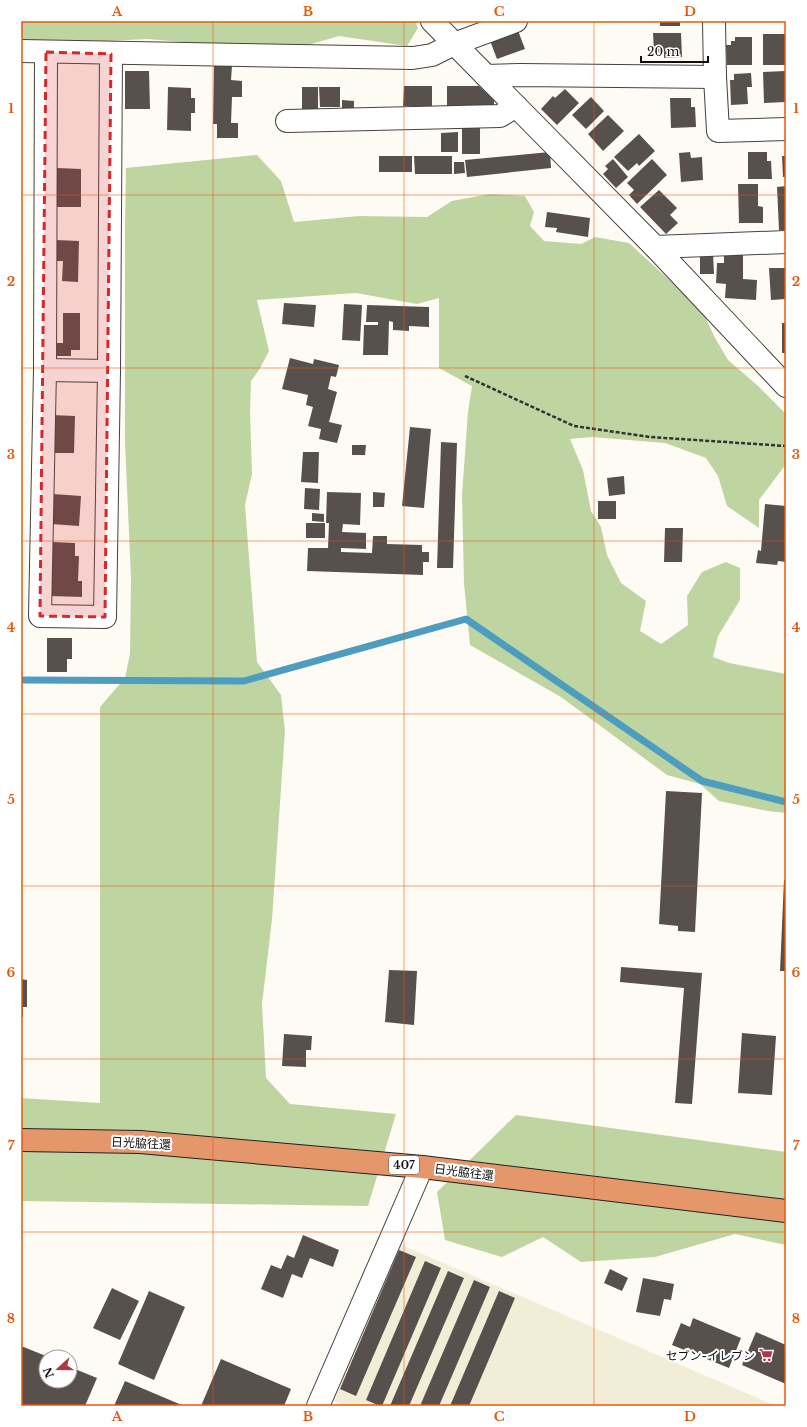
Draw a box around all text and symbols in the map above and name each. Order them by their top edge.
text: A [111,3,123,20]
text: B [303,3,313,20]
text: C [494,3,505,20]
text: D [684,3,696,20]
scale bar [641,38,708,64]
text: 20 m [647,44,679,59]
text: 1 [8,100,14,117]
text: 1 [793,100,799,117]
text: 2 [7,273,15,290]
text: 2 [792,273,800,290]
text: 3 [7,446,15,463]
text: 3 [792,446,800,463]
text: 4 [7,619,16,636]
text: 4 [792,619,801,636]
text: 5 [7,791,15,808]
text: 5 [792,791,800,808]
text: 6 [7,964,16,981]
text: 6 [792,964,801,981]
street label: 日光脇往還 [111,1134,171,1152]
text: 7 [8,1137,15,1154]
text: 7 [793,1137,800,1154]
road number: 407 [389,1156,419,1174]
street label: 日光脇往還 [433,1161,495,1183]
text: 8 [7,1310,15,1327]
text: 8 [792,1310,800,1327]
supermarket icon: セブン-イレブン [758,1347,774,1363]
place label: セブン-イレブン [665,1348,755,1363]
north arrow [38,1349,78,1389]
text: N [40,1365,57,1380]
text: A [111,1408,123,1425]
text: B [303,1408,313,1425]
text: C [494,1408,505,1425]
text: D [684,1408,696,1425]

